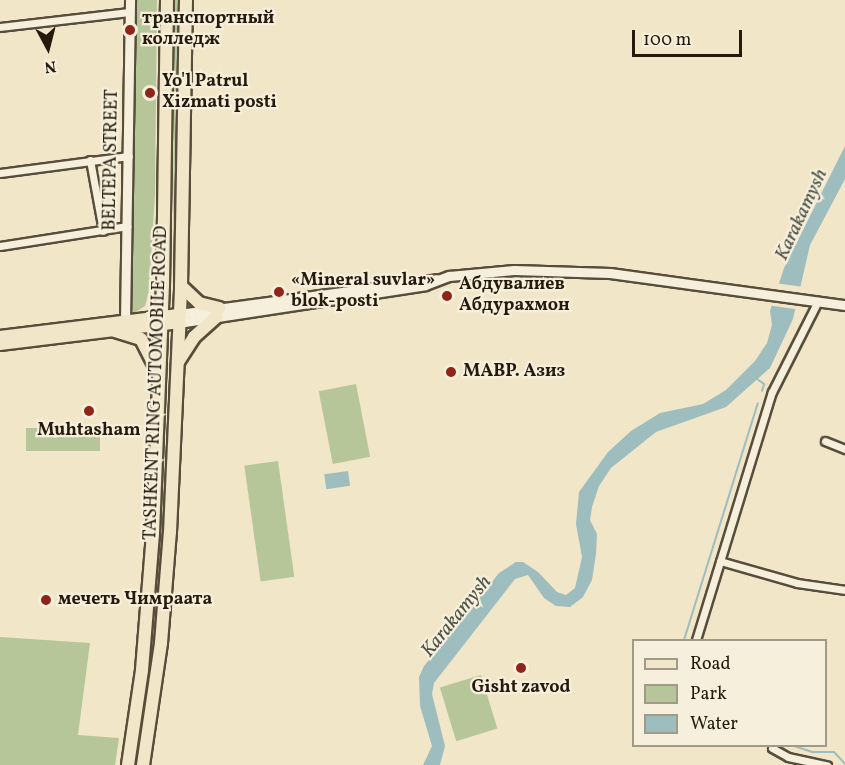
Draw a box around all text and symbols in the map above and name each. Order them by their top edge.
place label: транспортный колледж [142,9,274,52]
north arrow [18,18,78,78]
scale bar [635,18,744,56]
marker: транспортный колледж [123,23,137,37]
text: 100 m [643,28,692,53]
text: N [43,54,57,77]
place label: Yo'l Patrul Xizmati posti [162,72,277,115]
marker: Yo'l Patrul Xizmati posti [143,86,157,100]
street label: BELTEPA STREET [100,89,124,231]
water label: Karakamysh [770,165,834,265]
street label: TASHKENT RING AUTOMOBILE ROAD [141,225,173,541]
place label: «Mineral suvlar» blok-posti [291,271,435,314]
place label: Абдувалиев Абдурахмон [459,275,570,318]
marker: «Mineral suvlar» blok-posti [272,285,286,299]
marker: Абдувалиев Абдурахмон [440,289,454,303]
place label: МАВР. Азиз [463,361,565,383]
marker: МАВР. Азиз [444,365,458,379]
marker: Muhtasham [82,404,96,418]
place label: Muhtasham [37,420,141,442]
water label: Karakamysh [417,571,497,663]
place label: мечеть Чимраата [58,589,212,611]
marker: мечеть Чимраата [39,593,53,607]
legend [632,639,827,747]
text: Road [690,652,731,677]
marker: Gisht zavod [514,661,528,675]
place label: Gisht zavod [472,677,570,699]
text: Park [690,682,727,707]
text: Water [690,712,738,737]

